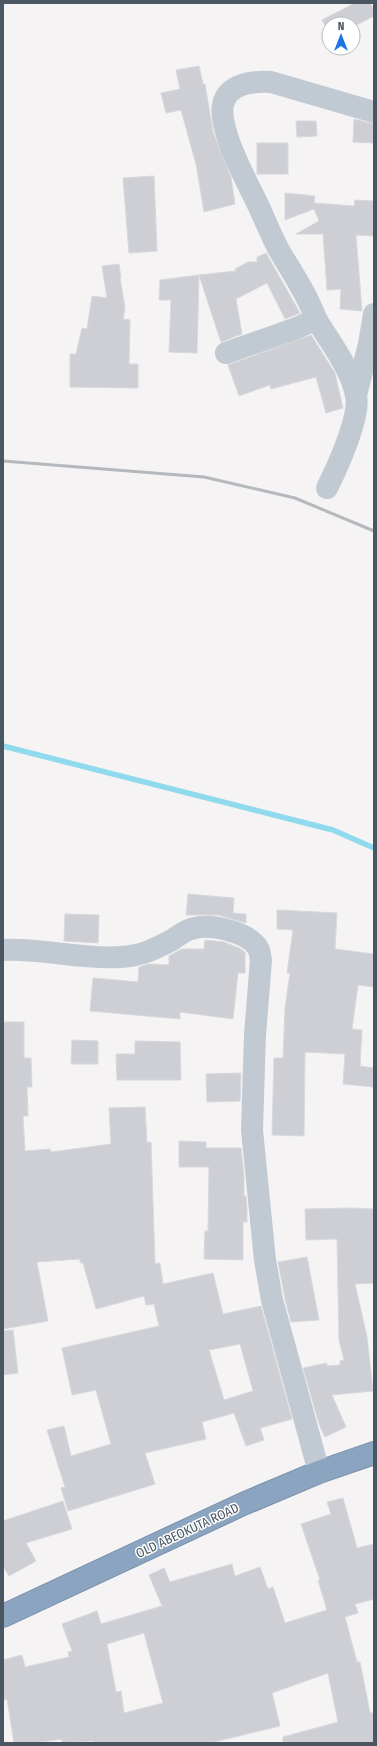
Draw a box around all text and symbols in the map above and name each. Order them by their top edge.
north arrow [321,16,361,56]
text: N [338,20,344,33]
street label: OLD ABEOKUTA ROAD [133,1500,241,1561]

